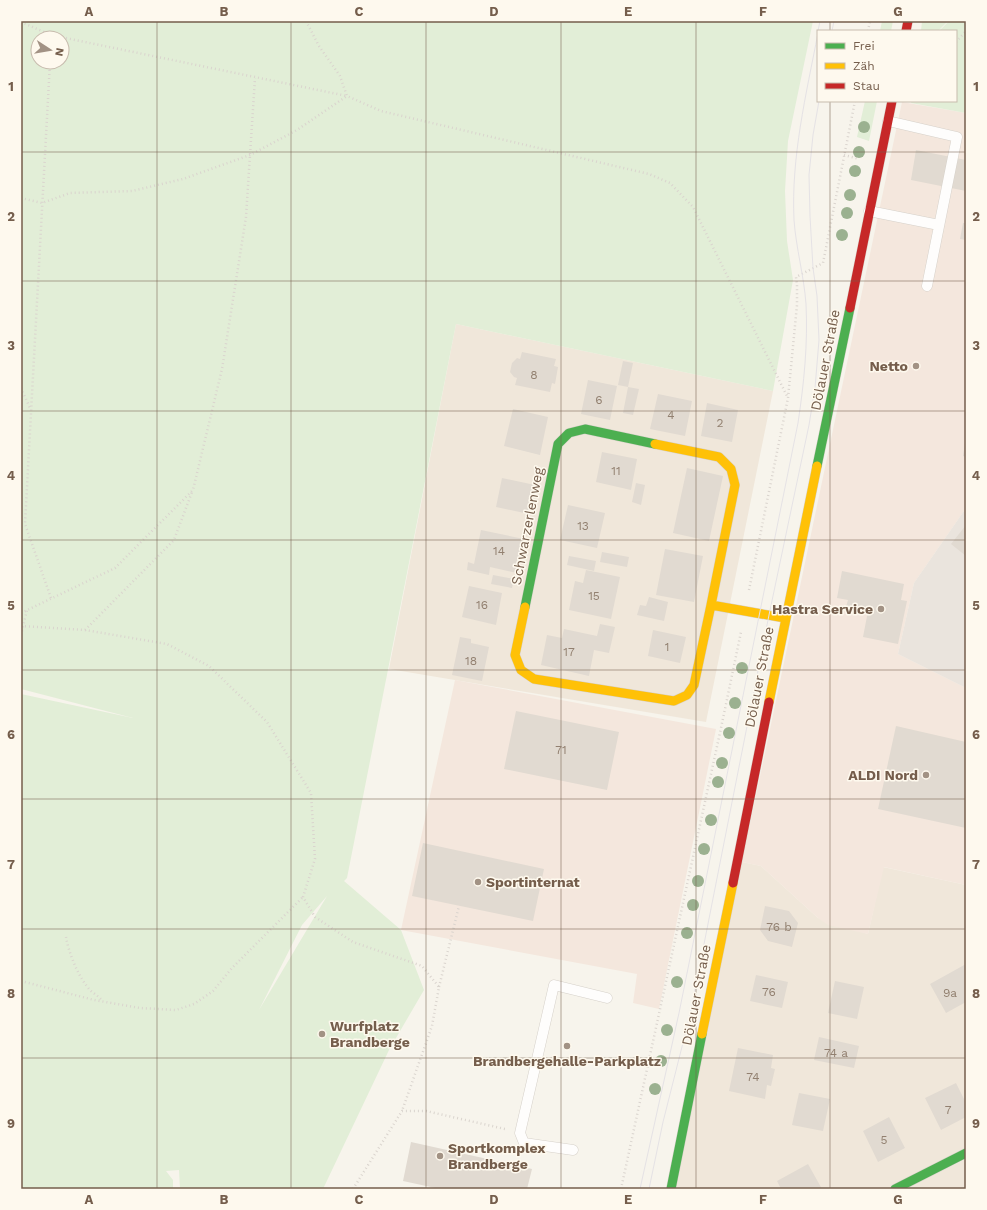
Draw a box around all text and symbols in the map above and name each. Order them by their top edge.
text: A [85,4,94,19]
text: B [220,4,229,19]
text: C [355,4,364,19]
text: D [489,4,499,19]
text: E [624,4,632,19]
text: F [759,4,767,19]
text: G [893,4,903,19]
north arrow [30,30,70,70]
legend [817,30,957,102]
text: Frei [853,39,875,53]
text: N [52,47,66,57]
text: Zäh [853,59,875,73]
text: 1 [8,79,14,94]
text: Stau [853,79,880,93]
text: 1 [973,79,979,94]
text: 2 [7,209,15,224]
text: 2 [972,209,980,224]
street label: Dölauer Straße [807,308,843,412]
text: 3 [7,338,15,353]
text: 3 [972,338,980,353]
place label: Netto [870,358,908,374]
marker: Netto [911,361,921,371]
house number: 8 [530,368,538,382]
house number: 6 [595,393,603,407]
house number: 4 [667,408,675,422]
house number: 2 [717,416,724,430]
house number: 11 [611,464,621,478]
street label: Schwarzerlenweg [508,465,546,586]
text: 4 [7,468,16,483]
text: 4 [972,468,981,483]
house number: 13 [577,519,589,533]
house number: 14 [493,544,505,558]
house number: 15 [588,589,600,603]
text: 5 [7,598,15,613]
house number: 16 [476,598,488,612]
text: 5 [972,598,980,613]
place label: Hastra Service [772,601,873,617]
marker: Hastra Service [876,604,886,614]
street label: Dölauer Straße [741,625,777,729]
house number: 1 [665,640,669,654]
house number: 17 [563,645,575,659]
house number: 18 [465,654,477,668]
text: 6 [7,727,15,742]
text: 6 [972,727,980,742]
house number: 71 [555,743,567,757]
place label: ALDI Nord [848,767,918,783]
marker: ALDI Nord [921,770,931,780]
text: 7 [7,857,15,872]
text: 7 [972,857,980,872]
place label: Sportinternat [486,874,580,890]
marker: Sportinternat [473,877,483,887]
house number: 76 b [766,920,792,934]
street label: Dölauer Straße [678,943,714,1047]
house number: 76 [762,985,776,999]
text: 8 [7,986,15,1001]
house number: 9a [943,986,957,1000]
text: 8 [972,986,980,1001]
place label: Wurfplatz Brandberge [330,1018,410,1050]
marker: Wurfplatz Brandberge [317,1029,327,1039]
marker: Brandbergehalle-Parkplatz [562,1041,572,1051]
house number: 74 a [824,1046,848,1060]
place label: Brandbergehalle-Parkplatz [473,1053,661,1069]
house number: 74 [746,1070,760,1084]
house number: 7 [945,1103,952,1117]
text: 9 [7,1116,15,1131]
text: 9 [972,1116,980,1131]
house number: 5 [881,1133,888,1147]
place label: Sportkomplex Brandberge [448,1140,546,1172]
marker: Sportkomplex Brandberge [435,1151,445,1161]
text: A [85,1192,94,1207]
text: B [220,1192,229,1207]
text: C [355,1192,364,1207]
text: D [489,1192,499,1207]
text: E [624,1192,632,1207]
text: F [759,1192,767,1207]
text: G [893,1192,903,1207]

